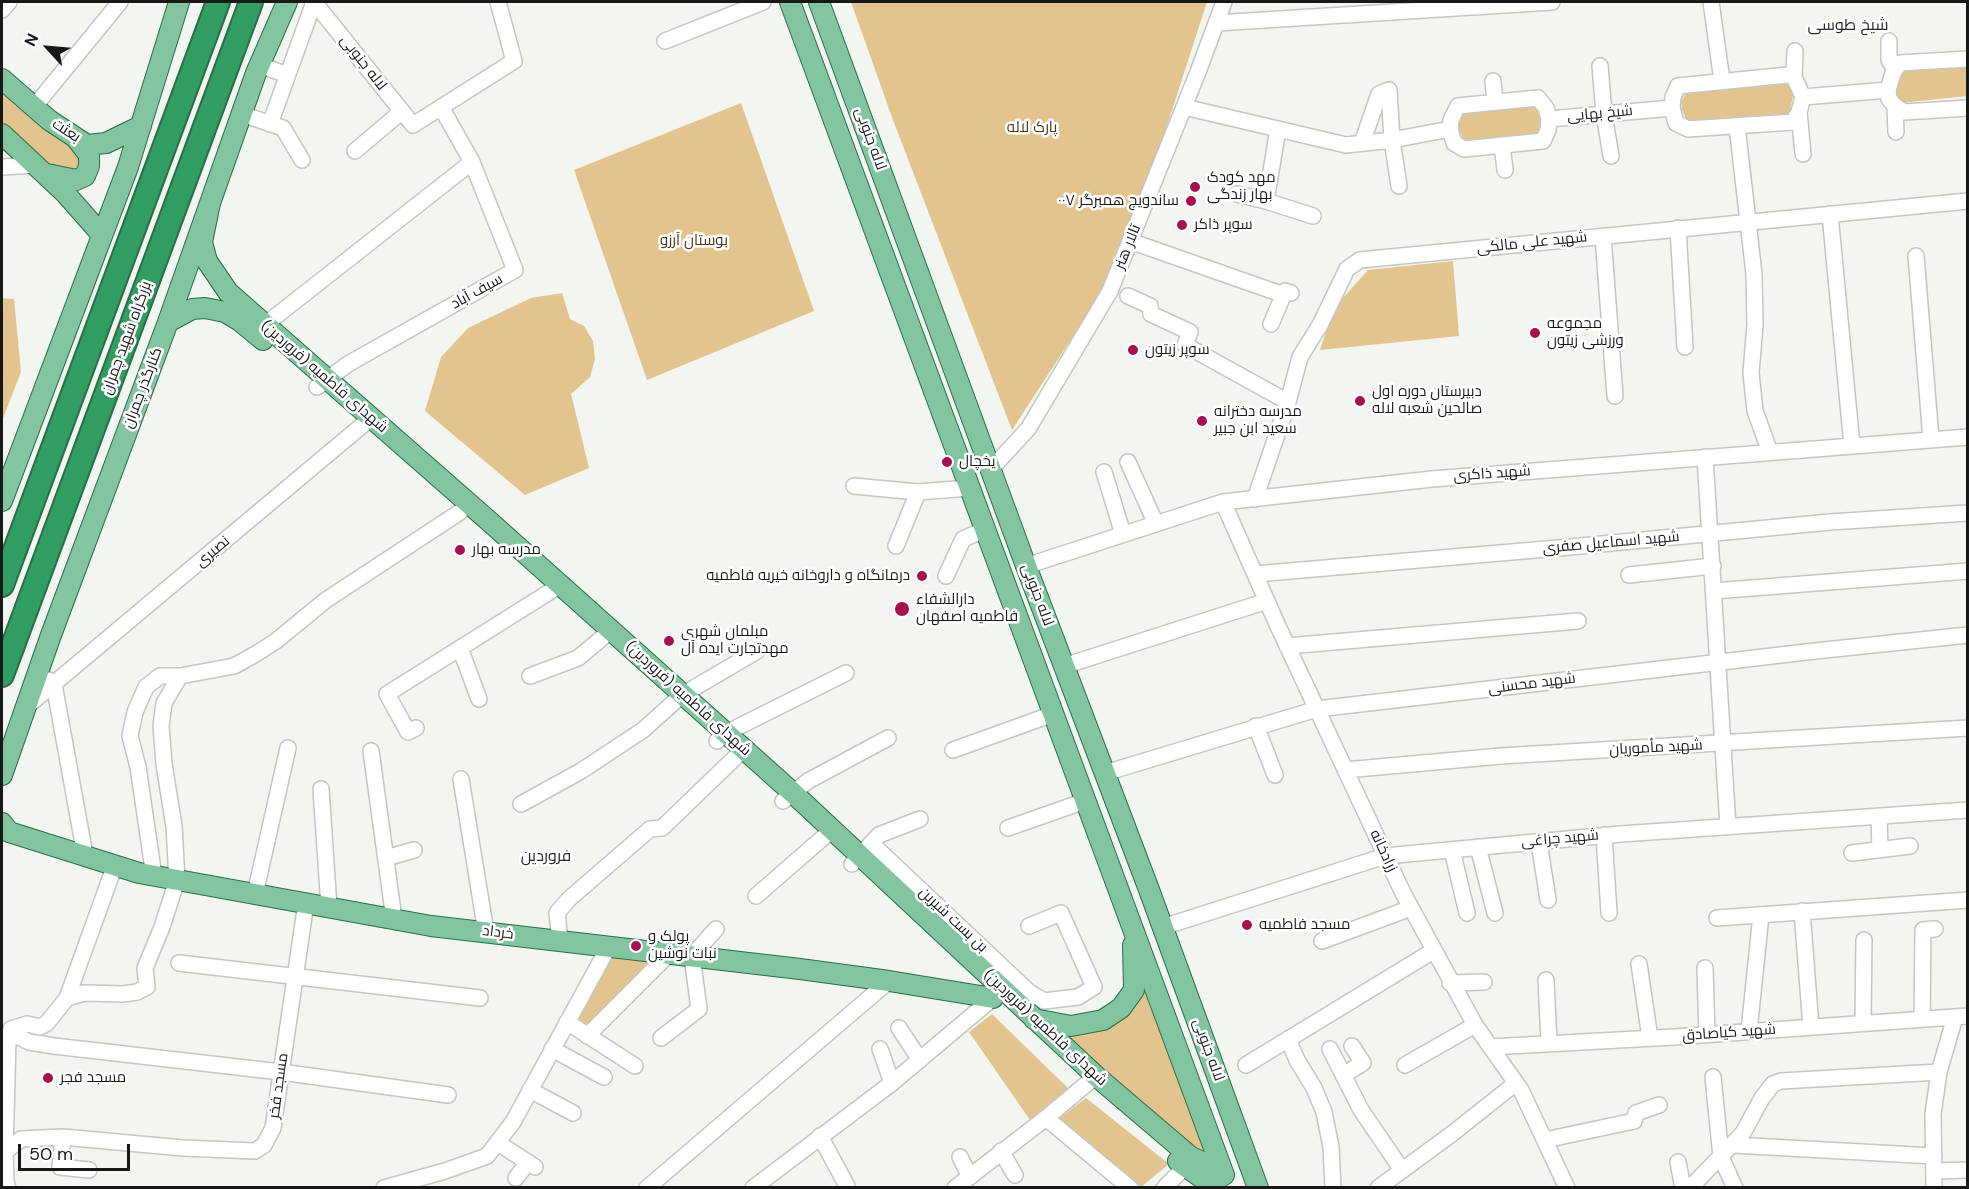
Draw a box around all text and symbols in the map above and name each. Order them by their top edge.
district label: شیخ طوسی [1808,16,1888,36]
north arrow [18,18,78,78]
text: N [19,30,43,50]
street label: لاله جنوبی [336,32,390,94]
street label: شیخ بهایی [1566,102,1634,126]
street label: لاله جنوبی [850,105,890,173]
street label: بعثت [48,115,84,147]
park label: پارک لاله [1007,119,1057,137]
place label: مهد کودک بهار زندگی [1207,169,1276,204]
marker: مهد کودک بهار زندگی [1188,180,1202,194]
place label: ساندویچ همبرگر ۰۰۷ [1058,192,1179,210]
marker: ساندویچ همبرگر ۰۰۷ [1184,194,1198,208]
place label: سوپر ذاکر [1194,216,1253,234]
marker: سوپر ذاکر [1175,218,1189,232]
street label: تالار هنر [1111,222,1145,272]
street label: شهید علی مالکی [1476,228,1588,258]
park label: بوستان آرزو [660,232,728,250]
street label: سیف آباد [448,270,506,314]
street label: بزرگراه شهید چمران [98,279,156,397]
place label: مجموعه ورزشی زیتون [1547,315,1624,350]
street label: شهدای فاطمیه (فروردین) [257,317,391,437]
marker: مجموعه ورزشی زیتون [1528,326,1542,340]
place label: سوپر زیتون [1145,341,1210,359]
marker: سوپر زیتون [1126,343,1140,357]
street label: کنارگذر چمران [119,345,167,431]
place label: دبیرستان دوره اول صالحین شعبه لاله [1372,383,1482,418]
marker: دبیرستان دوره اول صالحین شعبه لاله [1353,394,1367,408]
place label: مدرسه دخترانه سعید ابن جبیر [1214,403,1302,438]
marker: مدرسه دخترانه سعید ابن جبیر [1195,414,1209,428]
place label: یخچال [959,453,996,471]
marker: یخچال [940,455,954,469]
street label: شهید ذاکری [1453,462,1531,486]
street label: شهید اسماعیل صفری [1542,528,1680,558]
street label: نصیری [192,533,234,571]
place label: مدرسه بهار [472,541,541,559]
marker: مدرسه بهار [453,543,467,557]
street label: لاله جنوبی [1017,561,1057,629]
place label: درمانگاه و داروخانه خیریه فاطمیه [706,567,910,585]
marker: درمانگاه و داروخانه خیریه فاطمیه [915,569,929,583]
place label: دارالشفاء فاطمیه اصفهان [916,591,1018,626]
marker: دارالشفاء فاطمیه اصفهان [893,600,911,618]
place label: مبلمان شهری مهدتجارت ایده آل [681,623,789,658]
marker: مبلمان شهری مهدتجارت ایده آل [662,634,676,648]
street label: شهدای فاطمیه (فروردین) [622,638,754,760]
street label: شهید محسنی [1487,670,1577,698]
street label: شهید مأموریان [1609,737,1703,759]
street label: زرادخانه [1365,827,1401,875]
street label: شهید چراغی [1520,827,1600,851]
district label: فروردین [521,847,571,867]
street label: بن بست شیرین [915,884,991,956]
place label: مسجد فاطمیه [1259,916,1350,934]
marker: مسجد فاطمیه [1240,918,1254,932]
street label: خرداد [481,922,515,944]
place label: پولک و نبات نوشین [648,928,717,963]
marker: پولک و نبات نوشین [629,939,643,953]
street label: شهدای فاطمیه (فروردین) [980,966,1110,1090]
street label: لاله جنوبی [1188,1016,1228,1084]
street label: شهید کیاصادق [1682,1021,1776,1045]
street label: مسجد فخر [265,1052,293,1120]
place label: مسجد فجر [60,1069,126,1087]
marker: مسجد فجر [41,1071,55,1085]
scale bar [21,1132,134,1170]
text: 50 m [29,1142,73,1166]

